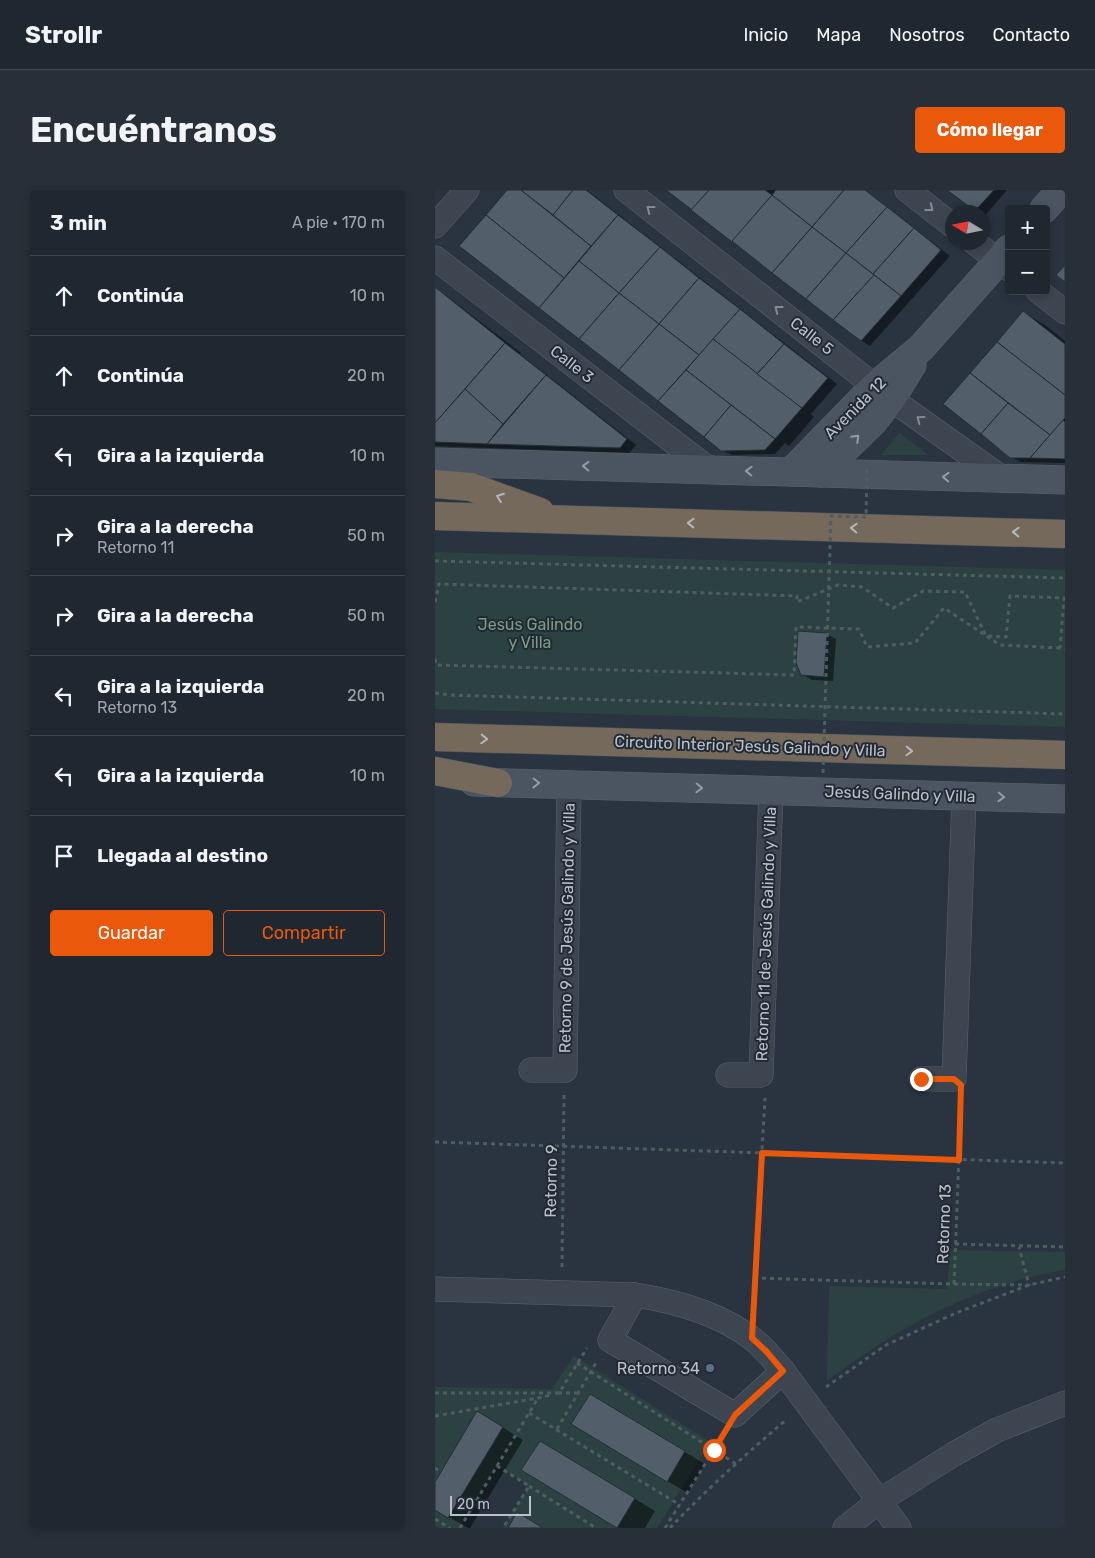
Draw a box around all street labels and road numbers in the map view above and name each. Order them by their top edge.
street label: Calle 5 [787,313,837,359]
street label: Calle 3 [547,341,597,387]
street label: Avenida 12 [820,373,890,443]
street label: Circuito Interior Jesús Galindo y Villa [614,732,886,760]
street label: Jesús Galindo y Villa [824,782,976,806]
street label: Retorno 9 de Jesús Galindo y Villa [555,803,579,1053]
street label: Retorno 11 de Jesús Galindo y Villa [752,806,780,1062]
street label: Retorno 9 [541,1144,561,1218]
street label: Retorno 13 [933,1184,955,1264]

